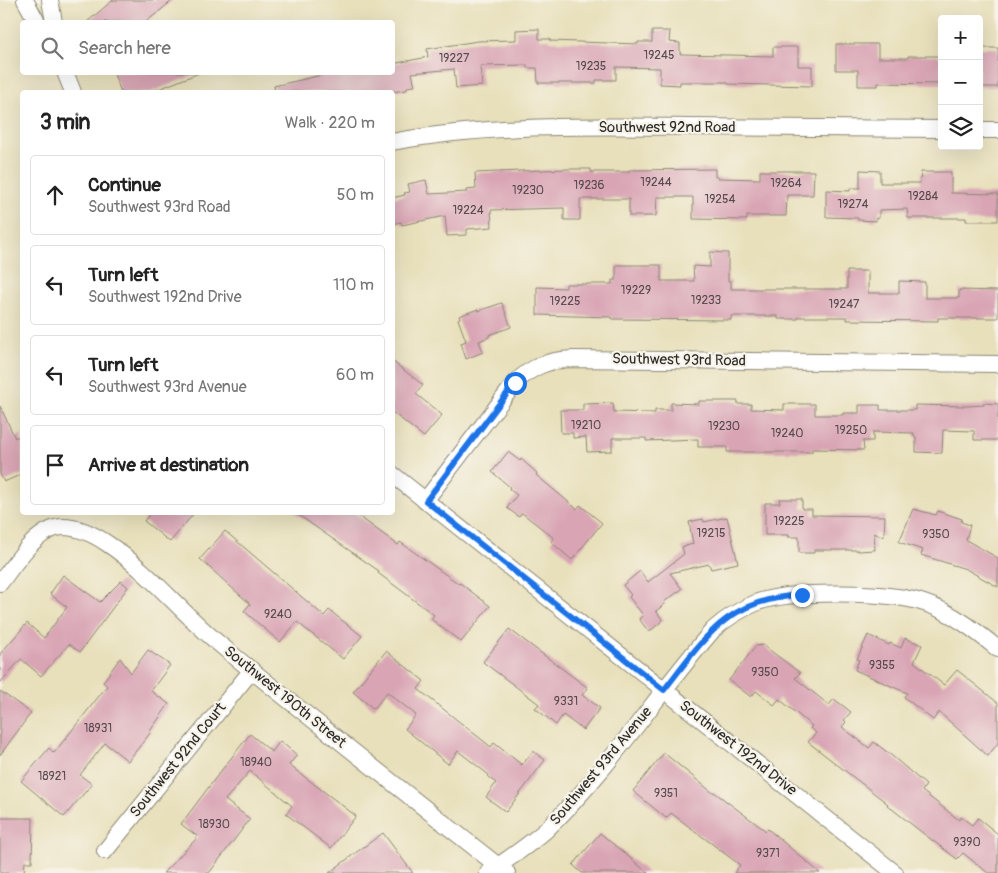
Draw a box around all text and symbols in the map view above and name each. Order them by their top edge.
map controls [938,15,983,150]
button: + [938,15,983,60]
search box [20,20,395,75]
icon: search [38,34,66,62]
text: Search here [78,36,171,60]
house number: 19245 [643,48,675,63]
house number: 19227 [439,51,470,66]
house number: 19235 [576,59,606,74]
button: − [938,60,983,105]
button: layers [938,105,983,150]
text: 3 min [40,109,90,136]
text: Walk · 220 m [285,113,375,133]
street label: Southwest 92nd Road [598,118,736,137]
text: Continue [88,173,161,197]
house number: 19244 [640,175,672,190]
house number: 19264 [770,176,802,191]
house number: 19236 [574,178,604,193]
icon: ahead [41,181,69,209]
house number: 19230 [512,183,544,198]
text: 50 m [337,185,374,205]
house number: 19284 [908,189,938,204]
house number: 19254 [704,192,736,207]
text: Southwest 93rd Road [88,197,231,217]
house number: 19274 [838,197,868,212]
house number: 19224 [452,203,484,218]
text: Turn left [88,263,158,287]
icon: left [41,271,69,299]
text: 110 m [333,275,374,295]
house number: 19229 [621,283,651,298]
text: Southwest 192nd Drive [88,287,242,307]
house number: 19233 [691,293,722,308]
house number: 19225 [550,294,580,309]
house number: 19247 [829,297,860,312]
street label: Southwest 93rd Road [612,349,746,371]
text: Turn left [88,353,158,377]
icon: left [41,361,69,389]
text: 60 m [336,365,374,385]
route start [504,372,527,395]
text: Southwest 93rd Avenue [88,377,247,397]
house number: 19210 [571,418,601,433]
house number: 19230 [708,419,740,434]
house number: 19250 [835,423,867,438]
house number: 19240 [771,426,803,441]
icon: arrive [41,451,69,479]
text: Arrive at destination [88,453,249,477]
house number: 19225 [774,514,804,529]
house number: 19215 [697,526,725,541]
house number: 9350 [922,527,950,542]
route end [791,584,814,607]
house number: 9240 [264,607,292,622]
street label: Southwest 190th Street [220,642,351,753]
house number: 9355 [869,658,895,673]
house number: 9350 [751,665,779,680]
house number: 9331 [554,694,578,709]
street label: Southwest 192nd Drive [675,696,801,800]
street label: Southwest 92nd Court [126,698,231,821]
street label: Southwest 93rd Avenue [546,702,656,829]
house number: 18931 [84,721,112,736]
house number: 18940 [240,755,272,770]
house number: 18921 [38,769,66,784]
house number: 9351 [654,786,678,801]
house number: 18930 [198,817,230,832]
house number: 9390 [953,835,981,850]
house number: 9371 [756,846,780,861]

